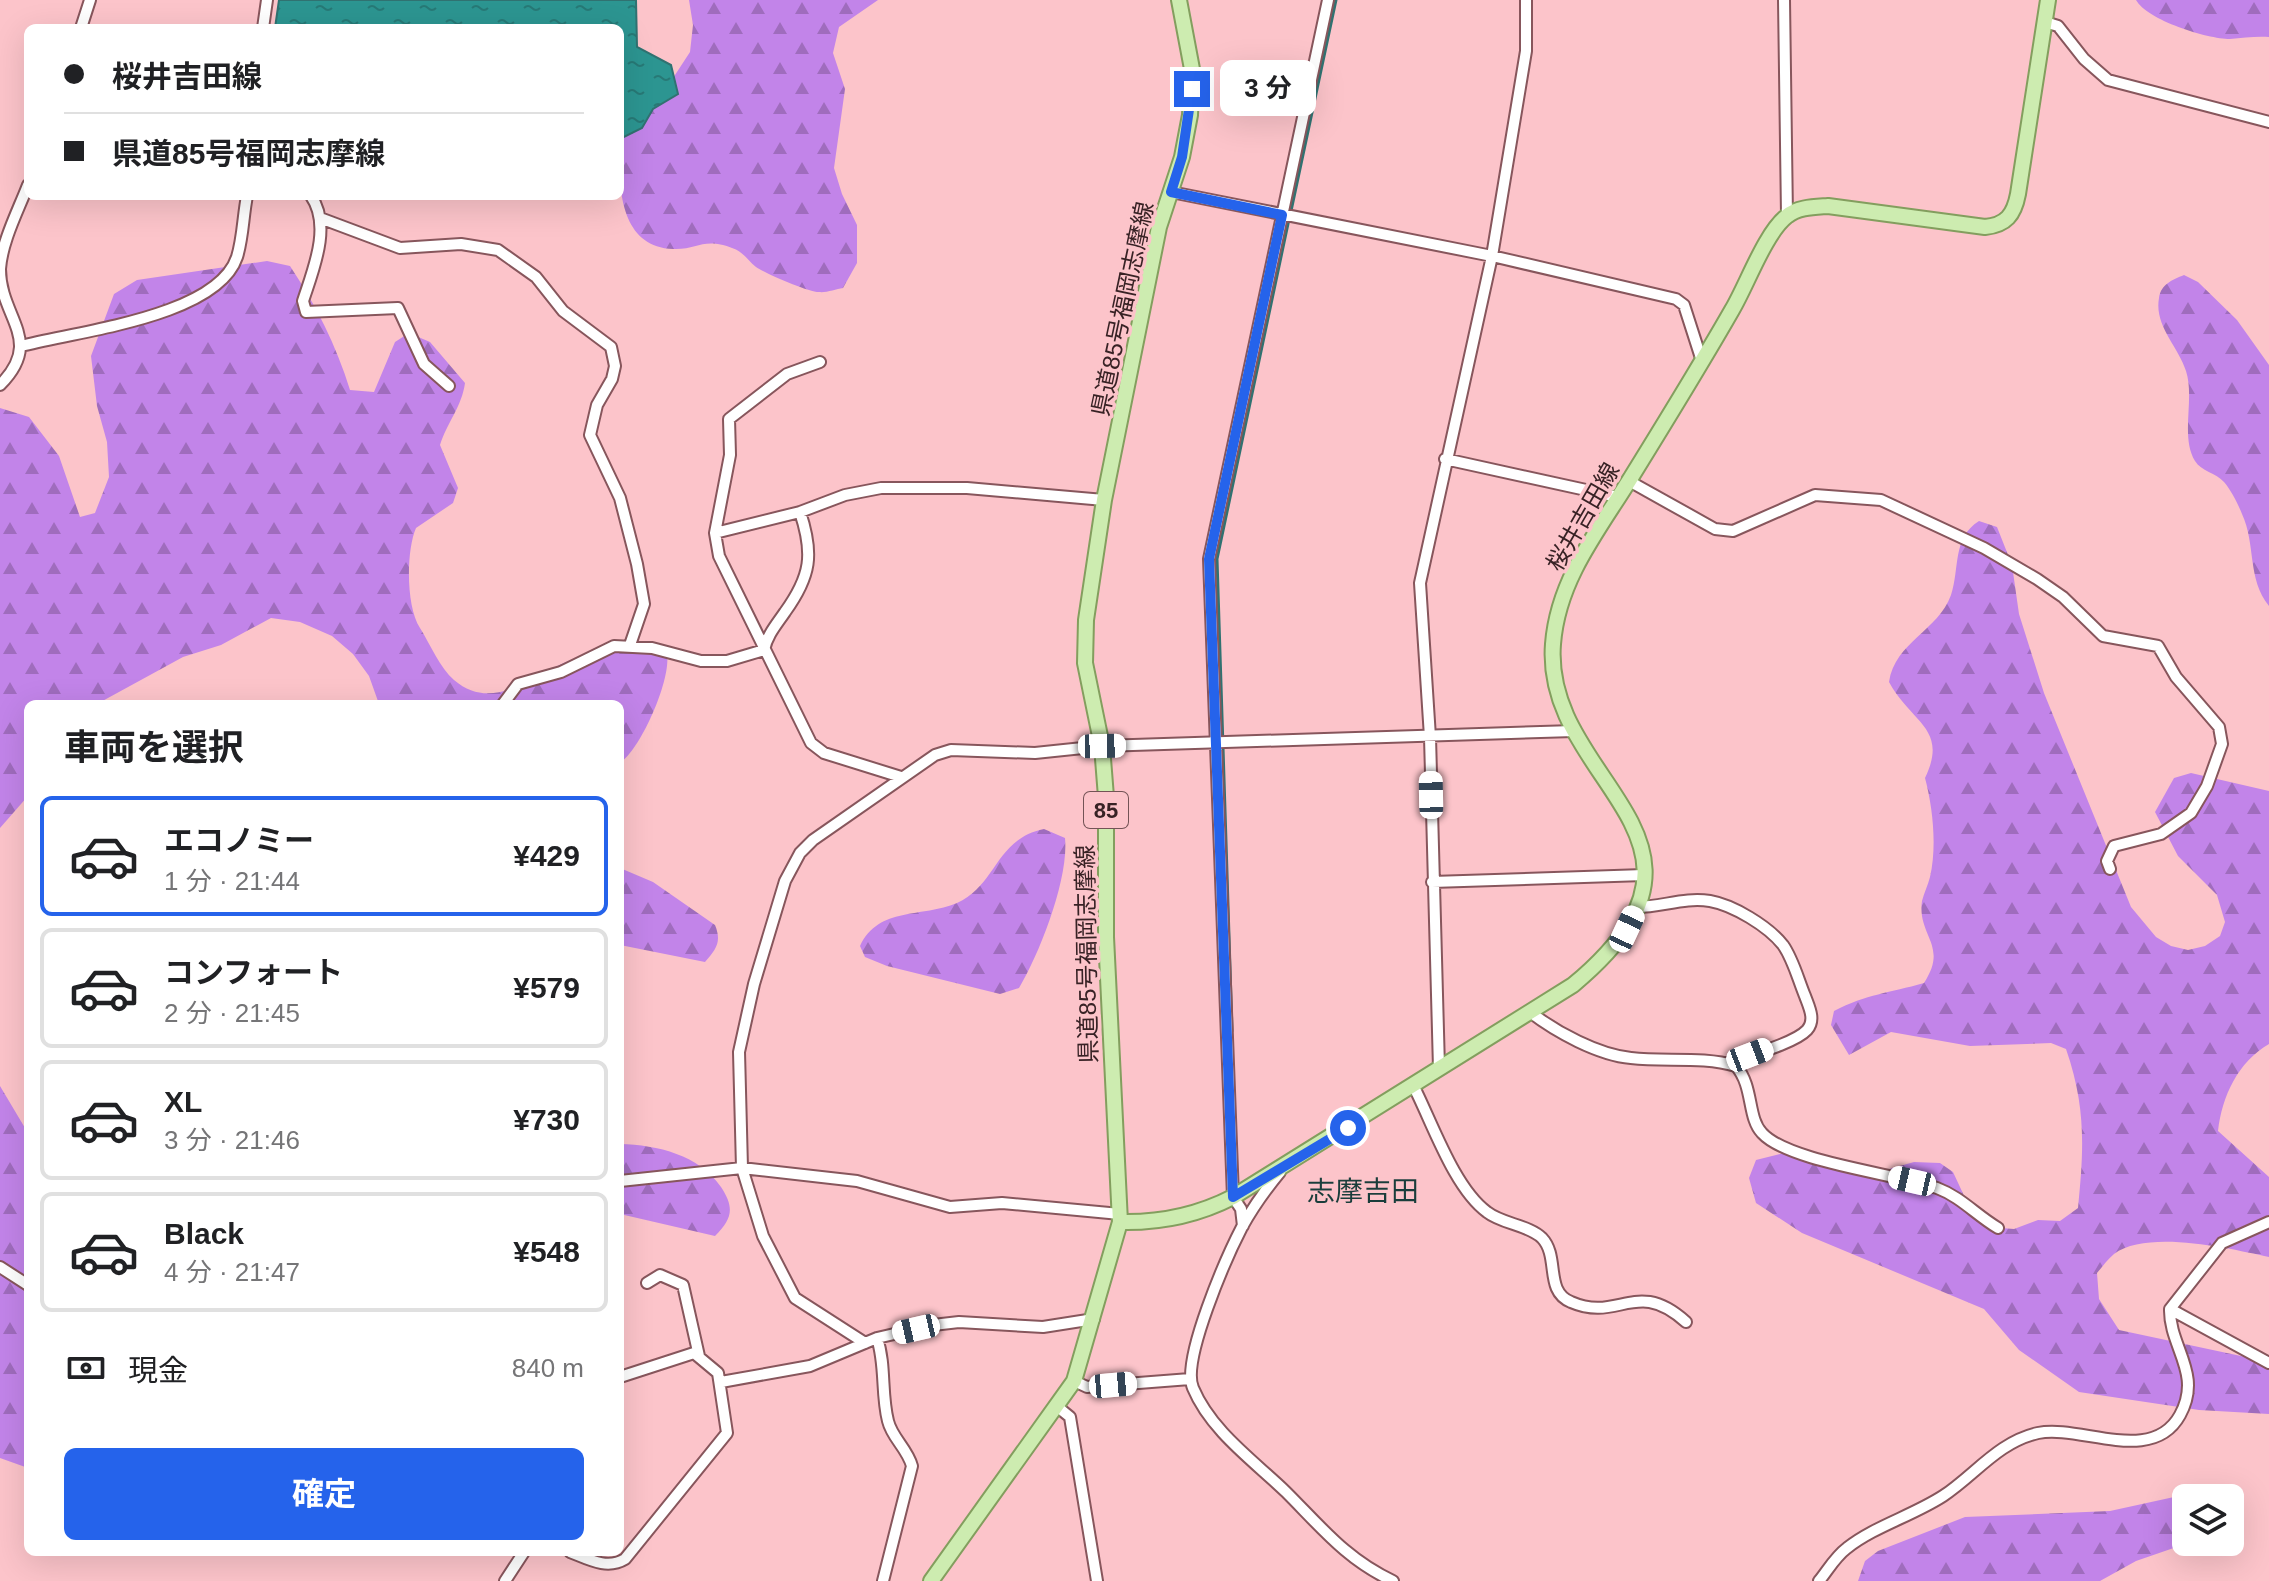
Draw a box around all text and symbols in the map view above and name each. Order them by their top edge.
text: 桜井吉田線 [112,60,262,93]
callout: 3 分 [1220,61,1316,117]
route end [1174,71,1210,107]
text: 3 分 [1244,73,1292,103]
text: 県道85号福岡志摩線 [112,137,385,170]
street label: 県道85号福岡志摩線 [1087,199,1158,419]
street label: 桜井吉田線 [1541,458,1624,575]
text: 車両を選択 [64,727,244,768]
car [1078,734,1126,758]
car [1419,771,1443,819]
road number: 85 [1084,792,1128,828]
icon: car [68,820,140,892]
text: エコノミー [164,824,314,857]
text: ¥429 [513,839,580,872]
street label: 県道85号福岡志摩線 [1071,844,1102,1064]
text: 1 分 · 21:44 [164,866,300,896]
car [1606,902,1648,956]
icon: car [68,952,140,1024]
text: コンフォート [164,956,343,989]
text: ¥579 [513,971,580,1004]
text: 2 分 · 21:45 [164,998,300,1028]
car [1723,1035,1777,1075]
icon: car [68,1084,140,1156]
text: XL [164,1085,202,1118]
text: ¥730 [513,1103,580,1136]
route start [1330,1110,1366,1146]
text: 3 分 · 21:46 [164,1125,300,1155]
car [1886,1164,1938,1198]
district label: 志摩吉田 [1307,1176,1419,1207]
icon: car [68,1216,140,1288]
text: Black [164,1217,244,1250]
text: ¥548 [513,1235,580,1268]
text: 4 分 · 21:47 [164,1257,300,1287]
car [890,1312,942,1346]
icon: cash [64,1346,108,1390]
text: 840 m [512,1353,584,1383]
text: 現金 [128,1354,188,1387]
car [1088,1371,1138,1399]
button: 確定 [64,1448,584,1540]
map controls [2172,1484,2244,1556]
button: layers [2172,1484,2244,1556]

